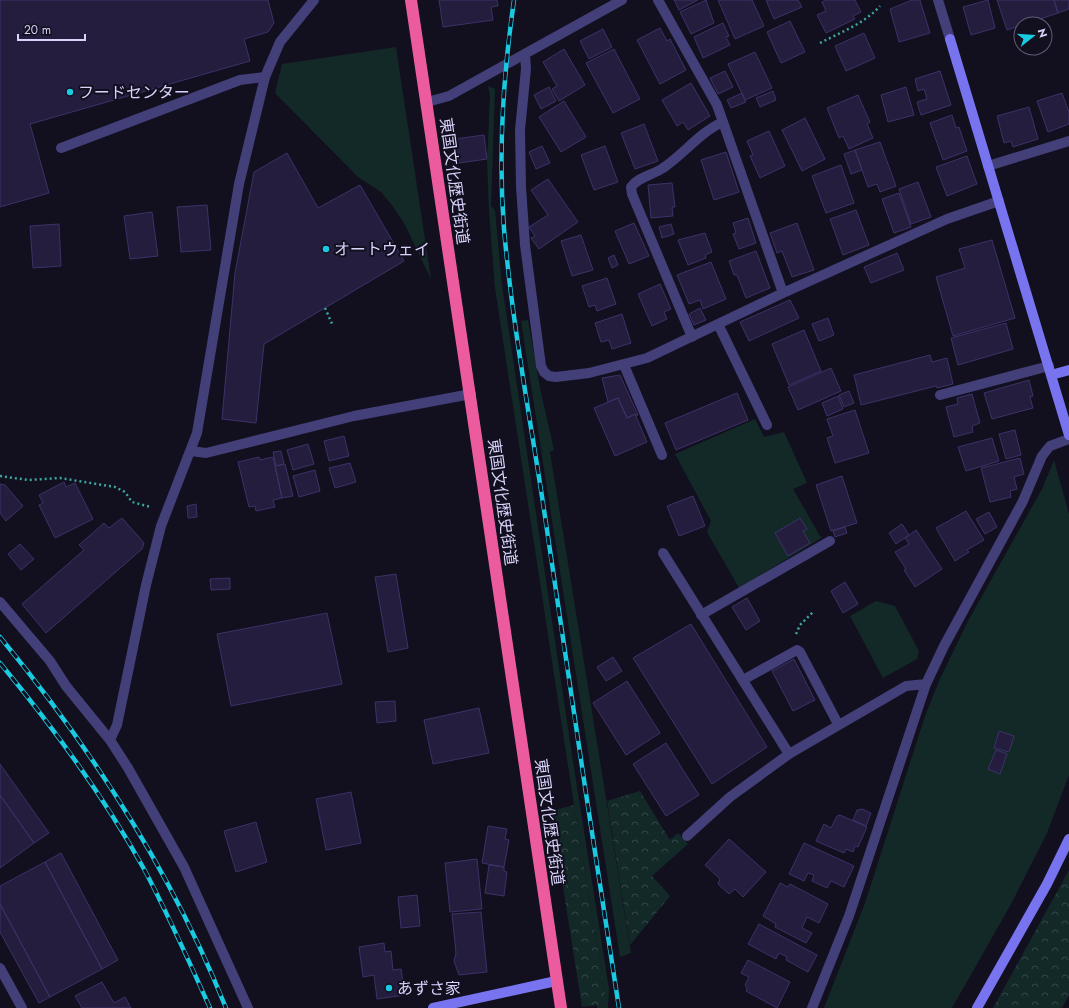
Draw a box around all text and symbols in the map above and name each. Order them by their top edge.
scale bar [18,16,85,42]
north arrow [1013,16,1053,56]
text: 20 m [24,21,51,39]
text: N [1034,27,1051,40]
place label: フードセンター [78,81,190,104]
marker: フードセンター [65,87,75,97]
street label: 東国文化歴史街道 [434,116,475,246]
place label: オートウェイ [334,238,430,261]
marker: オートウェイ [321,244,331,254]
street label: 東国文化歴史街道 [482,437,523,567]
street label: 東国文化歴史街道 [529,757,570,887]
place label: あずさ家 [397,977,461,1000]
marker: あずさ家 [384,983,394,993]

